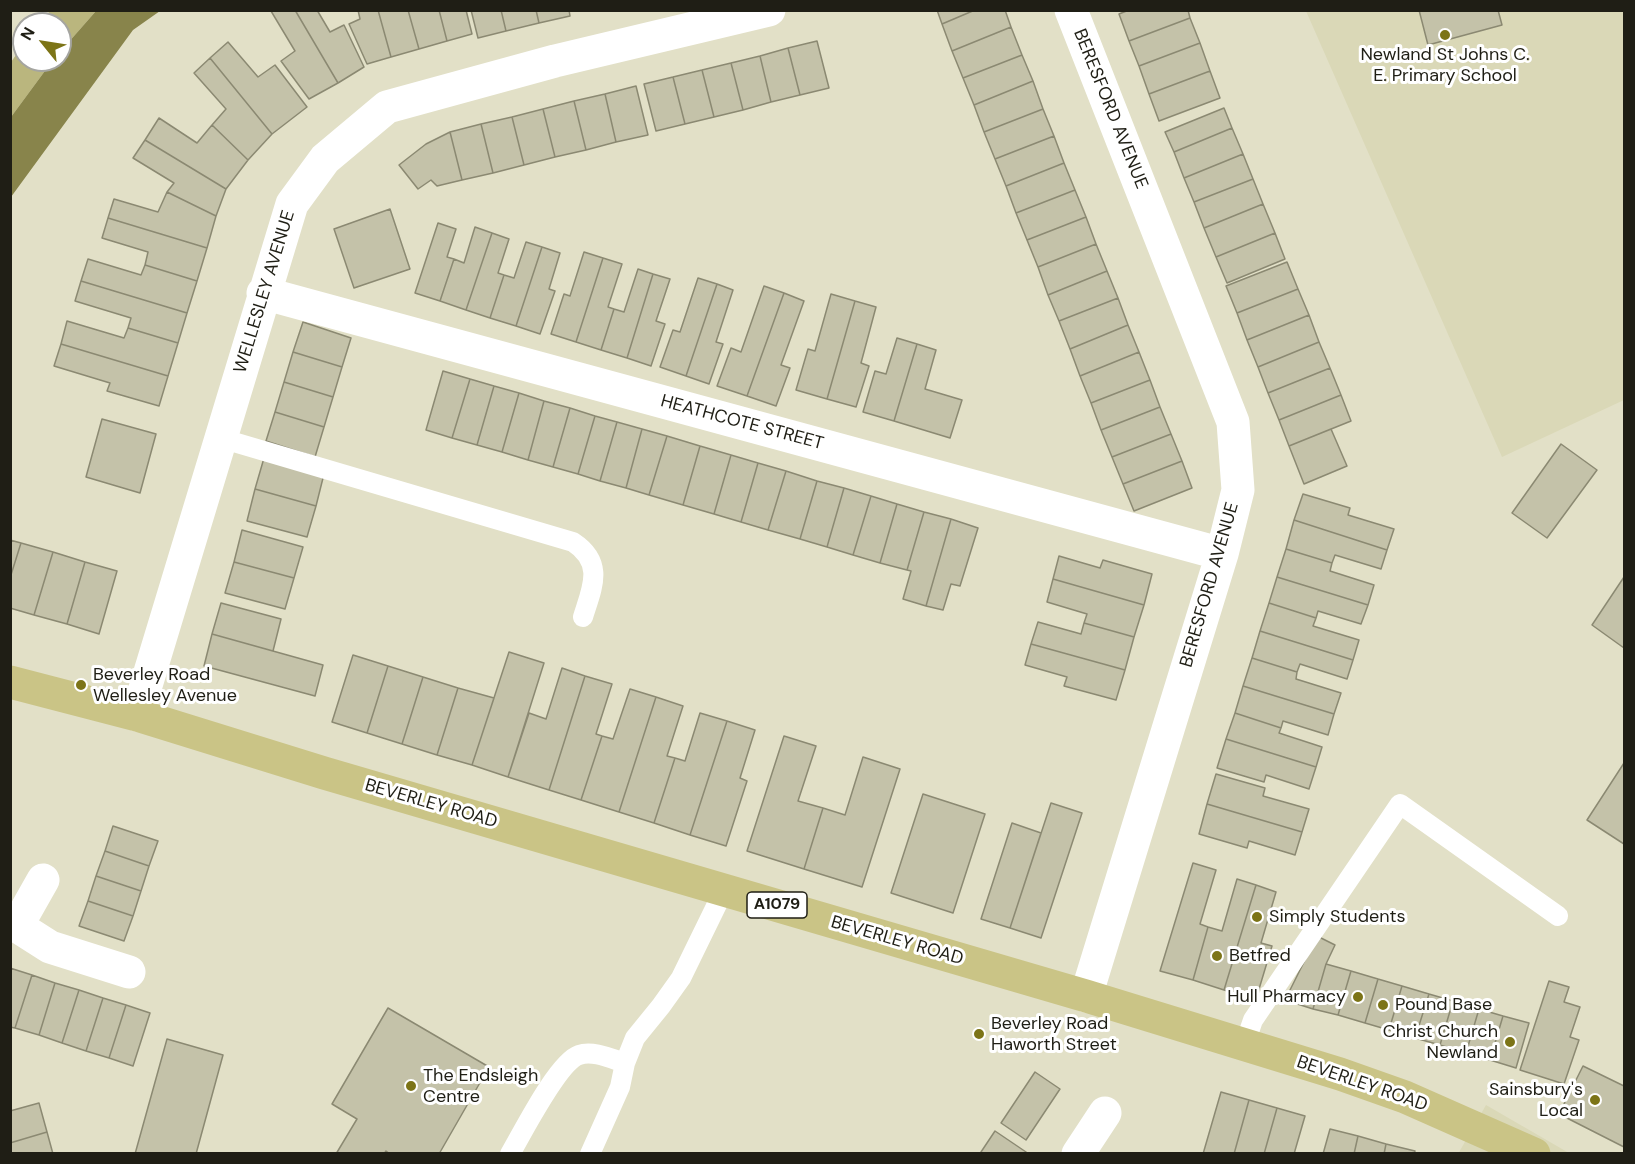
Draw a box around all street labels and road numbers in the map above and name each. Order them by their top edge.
street label: BERESFORD AVENUE [1068,26,1152,192]
street label: WELLESLEY AVENUE [230,208,300,376]
street label: HEATHCOTE STREET [658,391,826,455]
street label: BERESFORD AVENUE [1176,500,1244,670]
street label: BEVERLEY ROAD [362,775,500,833]
road number: A1079 [747,892,807,918]
street label: BEVERLEY ROAD [828,912,966,970]
street label: BEVERLEY ROAD [1294,1052,1430,1116]

